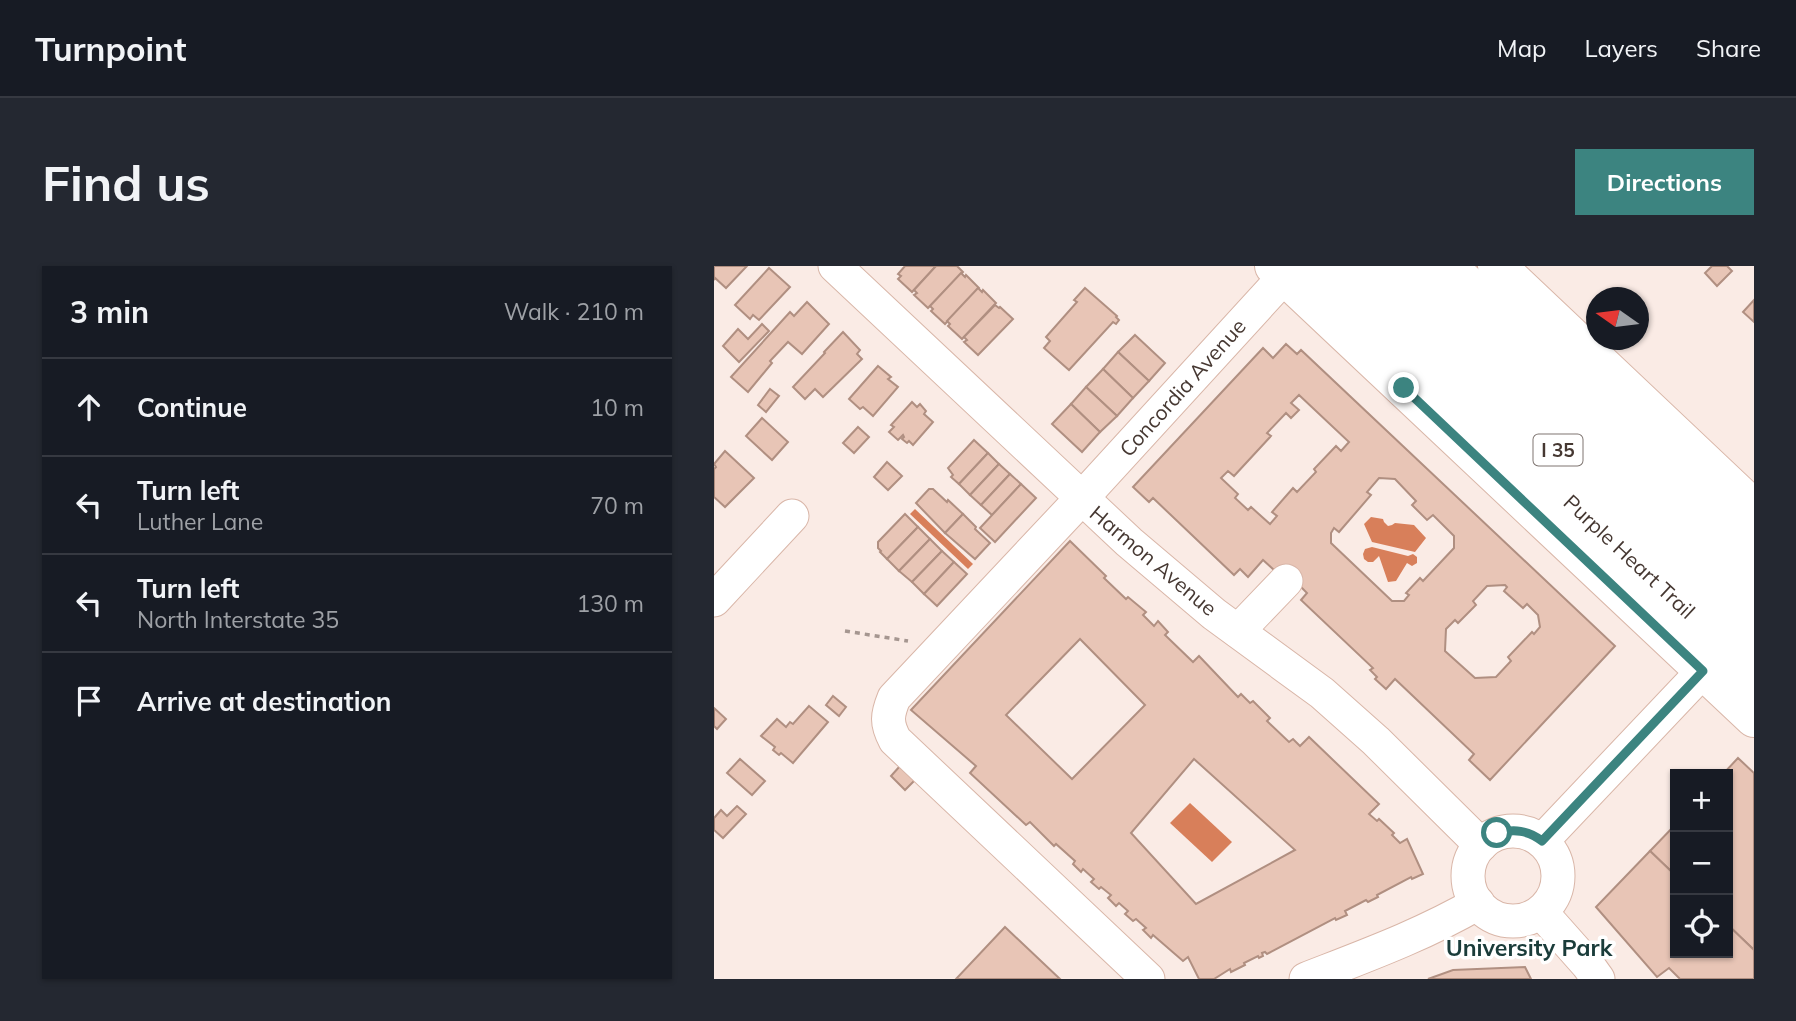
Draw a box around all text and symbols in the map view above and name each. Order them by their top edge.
text: Turnpoint [35,28,187,69]
text: Map [1497,33,1546,63]
text: Layers [1584,33,1658,63]
text: Share [1696,33,1761,63]
button: Directions [1575,149,1754,215]
text: Find us [42,152,210,213]
north arrow [1586,287,1649,350]
text: 3 min [70,293,149,331]
text: Walk · 210 m [504,297,644,326]
street label: Concordia Avenue [1114,313,1251,462]
route end [1388,372,1419,403]
icon: ahead [70,388,108,426]
text: Continue [137,391,247,424]
text: 10 m [590,393,644,422]
road number: I 35 [1534,434,1582,466]
text: Turn left [137,474,239,507]
icon: left [70,486,108,524]
street label: Purple Heart Trail [1559,489,1701,624]
text: 70 m [590,491,644,520]
street label: Harmon Avenue [1085,500,1222,621]
text: Luther Lane [137,507,263,536]
text: Turn left [137,572,239,605]
icon: left [70,584,108,622]
text: 130 m [576,589,644,618]
text: North Interstate 35 [137,605,339,634]
icon: arrive [70,682,108,720]
text: Arrive at destination [137,685,392,718]
map controls [1670,769,1733,958]
button: + [1670,769,1733,832]
route start [1481,817,1512,848]
button: − [1670,832,1733,895]
button: locate [1670,895,1733,958]
district label: University Park [1446,933,1614,962]

